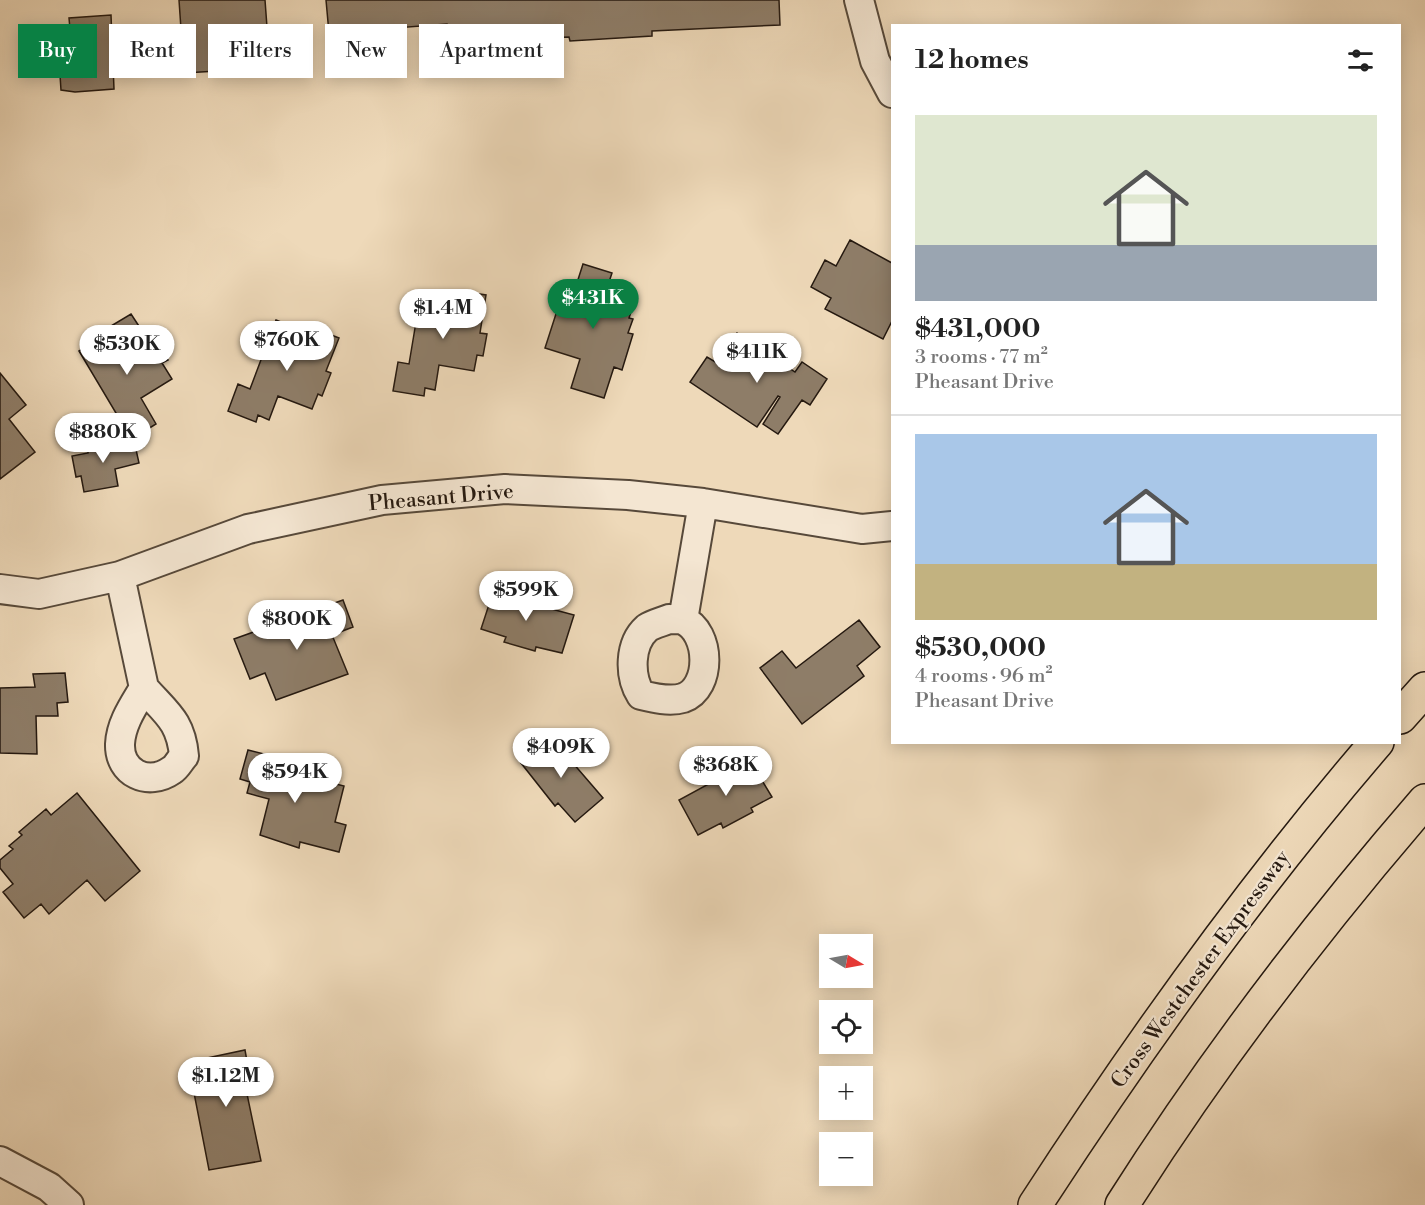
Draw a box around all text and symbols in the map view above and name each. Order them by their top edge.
chip: Buy [18,24,97,78]
chip: Rent [109,24,196,78]
chip: Filters [208,24,313,78]
chip: New [325,24,407,78]
chip: Apartment [419,24,564,78]
text: 12 homes [915,44,1029,76]
icon: filters [1344,44,1377,77]
icon: home [1092,154,1200,262]
pin: $431K [551,279,635,330]
text: $431K [562,286,624,311]
pin: $1.4M [401,289,485,340]
text: $1.4M [413,296,473,321]
text: $431,000 [915,313,1040,345]
pin: $760K [245,321,329,372]
pin: $530K [85,325,169,376]
text: $760K [254,328,320,353]
text: $530K [93,332,161,357]
pin: $411K [715,333,799,384]
text: $411K [726,340,788,365]
text: 3 rooms · 77 m² [915,345,1048,370]
text: Pheasant Drive [915,370,1054,395]
pin: $880K [61,413,145,464]
text: $880K [69,420,137,445]
icon: home [1092,473,1200,581]
street label: Pheasant Drive [367,479,515,517]
pin: $599K [484,571,568,622]
text: $599K [493,578,559,603]
pin: $800K [255,600,339,651]
text: $800K [262,607,332,632]
text: $530,000 [915,632,1046,664]
text: 4 rooms · 96 m² [915,664,1053,689]
text: Pheasant Drive [915,689,1054,714]
pin: $409K [519,728,603,779]
text: $409K [527,735,595,760]
pin: $368K [684,746,768,797]
pin: $594K [253,753,337,804]
text: $368K [693,753,759,778]
text: $594K [262,760,328,785]
street label: Cross Westchester Expressway [1106,845,1296,1094]
north arrow [819,934,873,988]
map controls [819,934,873,1186]
button: locate [819,1000,873,1054]
pin: $1.12M [177,1057,275,1108]
text: $1.12M [192,1064,260,1089]
button: + [819,1066,873,1120]
button: − [819,1132,873,1186]

